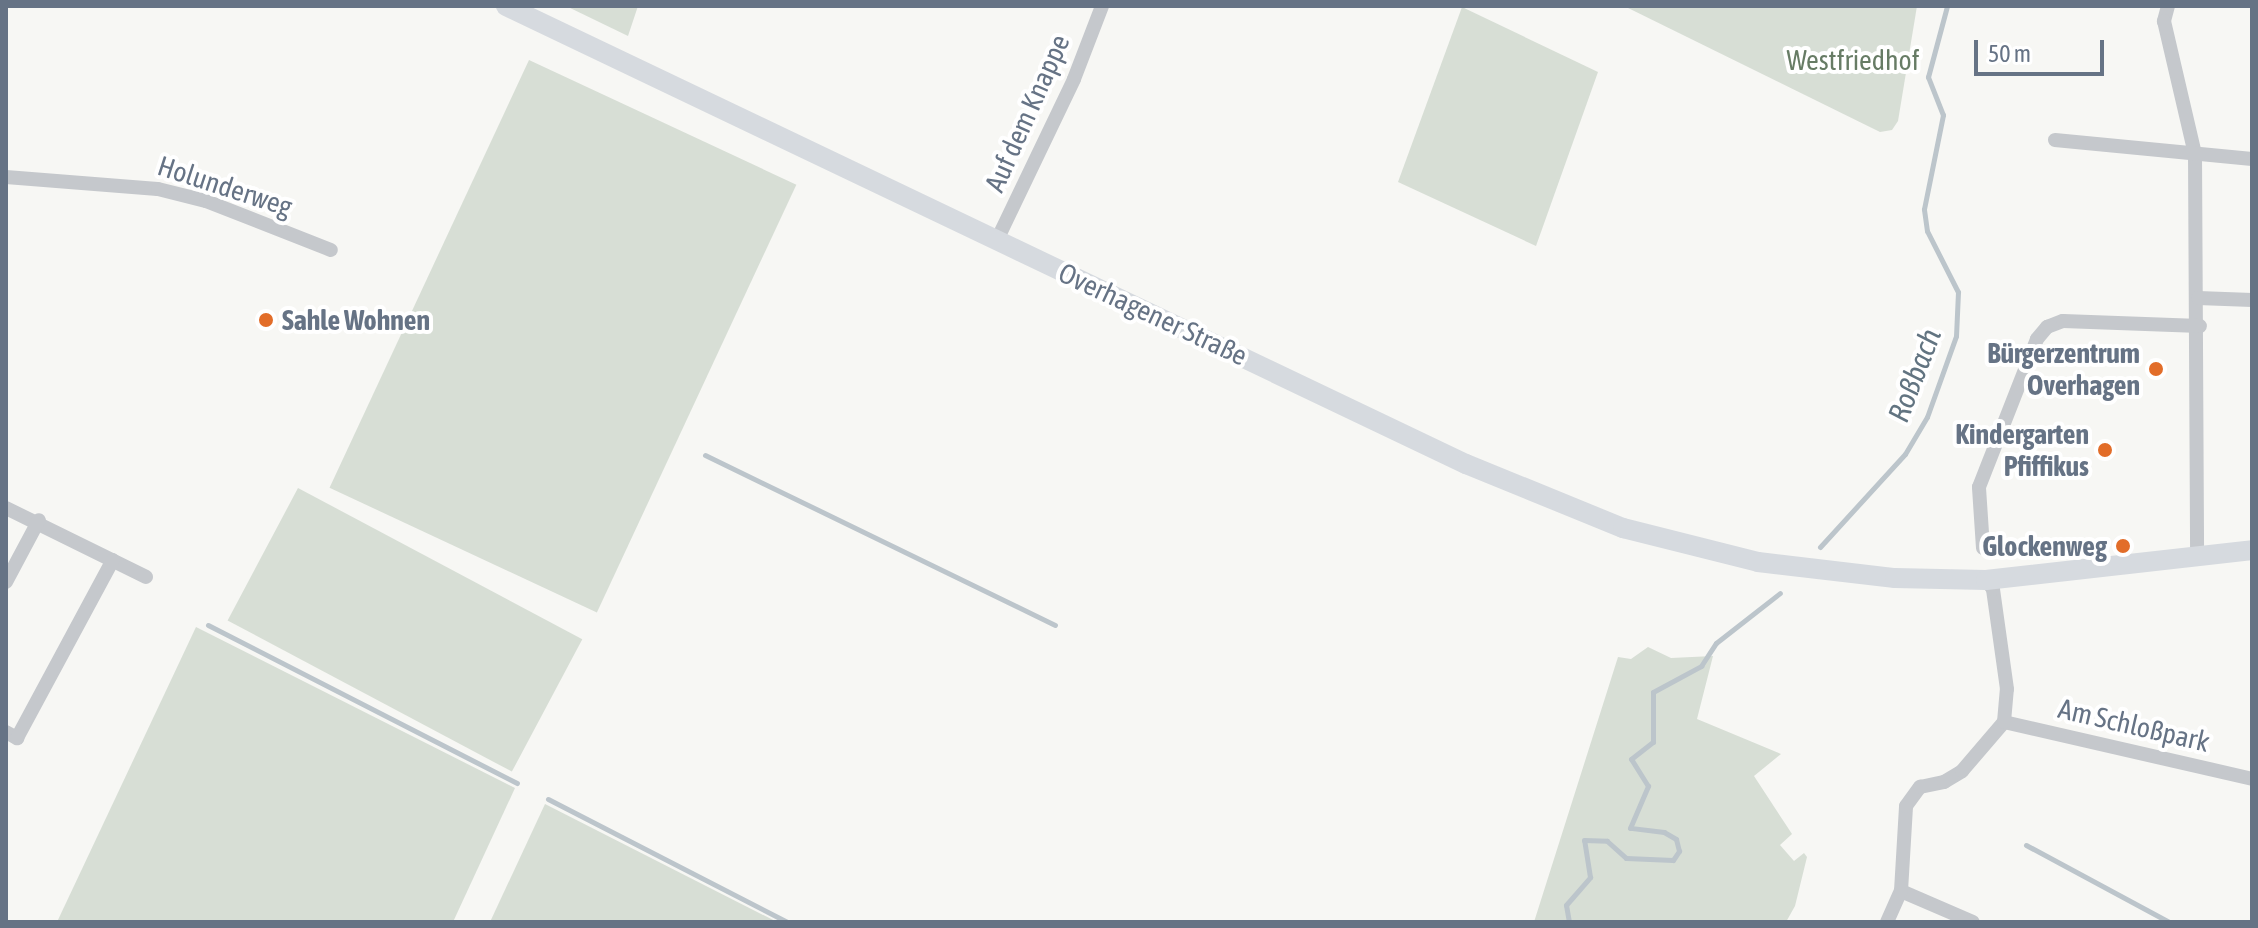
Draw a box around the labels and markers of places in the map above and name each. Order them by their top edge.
place label: Sahle Wohnen [282,303,430,337]
marker: Sahle Wohnen [257,311,275,329]
place label: Bürgerzentrum Overhagen [1987,336,2140,402]
marker: Bürgerzentrum Overhagen [2147,360,2165,378]
place label: Kindergarten Pfiffikus [1955,417,2089,483]
marker: Kindergarten Pfiffikus [2096,441,2114,459]
place label: Glockenweg [1982,529,2107,563]
marker: Glockenweg [2114,537,2132,555]

